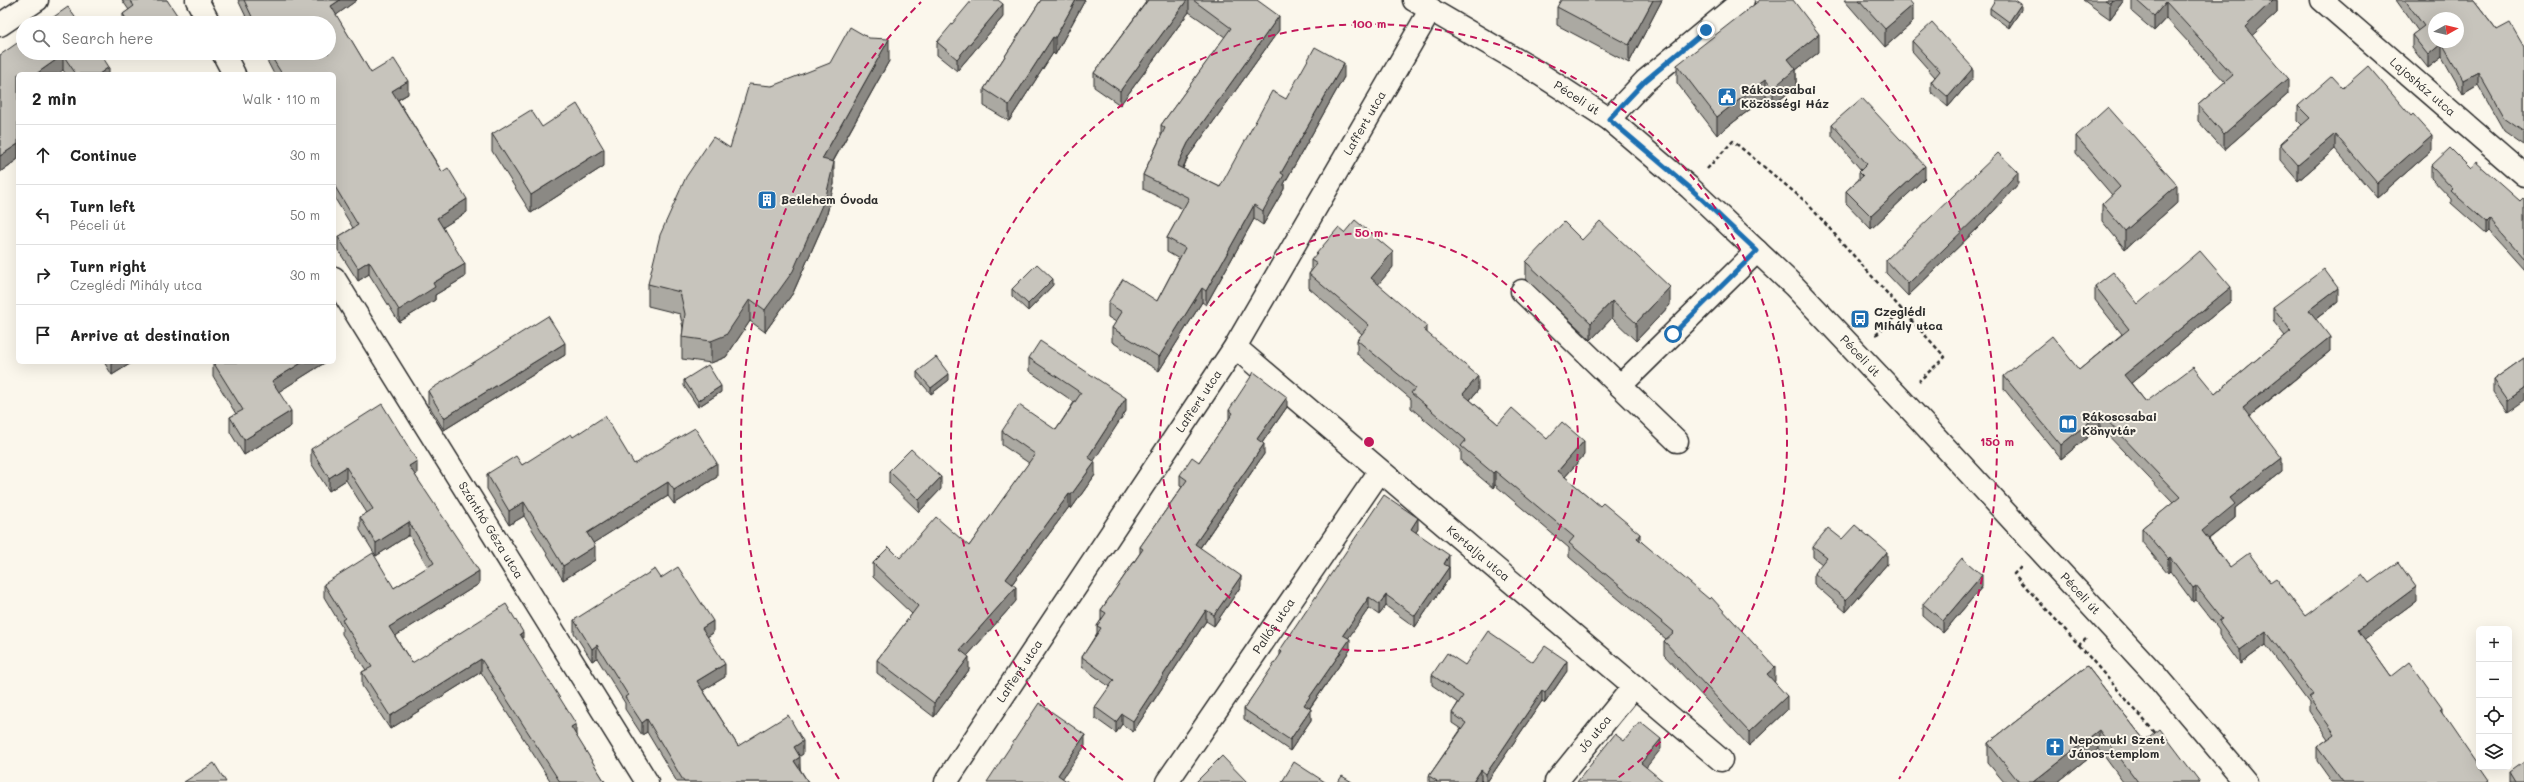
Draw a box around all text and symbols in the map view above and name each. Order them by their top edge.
north arrow [2428,12,2464,48]
text: 100 m [1352,15,1386,31]
search box [16,16,336,60]
route end [1697,21,1715,39]
icon: search [30,27,52,49]
text: Search here [62,28,153,48]
street label: Lajosház utca [2387,53,2459,119]
street label: Péceli út [1551,76,1603,118]
place label: Rákoscsabai Közösségi Ház [1741,81,1829,111]
public building icon: Rákoscsabai Közösségi Ház [1716,86,1738,108]
text: 2 min [32,87,77,109]
street label: Laffert utca [1339,87,1389,158]
text: Walk · 110 m [242,90,320,107]
icon: ahead [32,144,54,166]
text: Continue [70,145,137,165]
text: 30 m [290,146,320,163]
building icon: Betlehem Óvoda [756,189,778,211]
place label: Betlehem Óvoda [781,191,878,207]
text: Turn left [70,196,135,216]
icon: left [32,204,54,226]
text: 50 m [290,206,320,223]
text: Péceli út [70,216,126,233]
text: 50 m [1355,224,1383,240]
text: Turn right [70,256,147,276]
icon: right [32,264,54,286]
text: 30 m [290,266,320,283]
text: Czeglédi Mihály utca [70,276,202,293]
place label: Czeglédi Mihály utca [1874,303,1943,333]
bus stop icon: Czeglédi Mihály utca [1849,308,1871,330]
icon: arrive [32,324,54,346]
text: Arrive at destination [70,325,230,345]
route start [1664,325,1682,343]
street label: Péceli út [1837,331,1884,380]
street label: Laffert utca [1171,366,1225,435]
place label: Rákoscsabai Könyvtár [2082,408,2157,438]
library icon: Rákoscsabai Könyvtár [2057,413,2079,435]
text: 150 m [1980,433,2014,449]
centre of rings [1362,435,1376,449]
street label: Szánthó Géza utca [455,478,528,581]
street label: Kertalja utca [1444,521,1514,584]
street label: Péceli út [2058,569,2104,617]
street label: Pallós utca [1248,595,1298,656]
map controls [2476,626,2512,770]
button: + [2476,626,2512,662]
street label: Laffert utca [992,636,1045,705]
button: − [2476,662,2512,698]
button: locate [2476,698,2512,734]
street label: Jó utca [1574,711,1614,755]
place label: Nepomuki Szent János-templom [2069,731,2165,761]
button: layers [2476,734,2512,770]
church icon: Nepomuki Szent János-templom [2044,736,2066,758]

